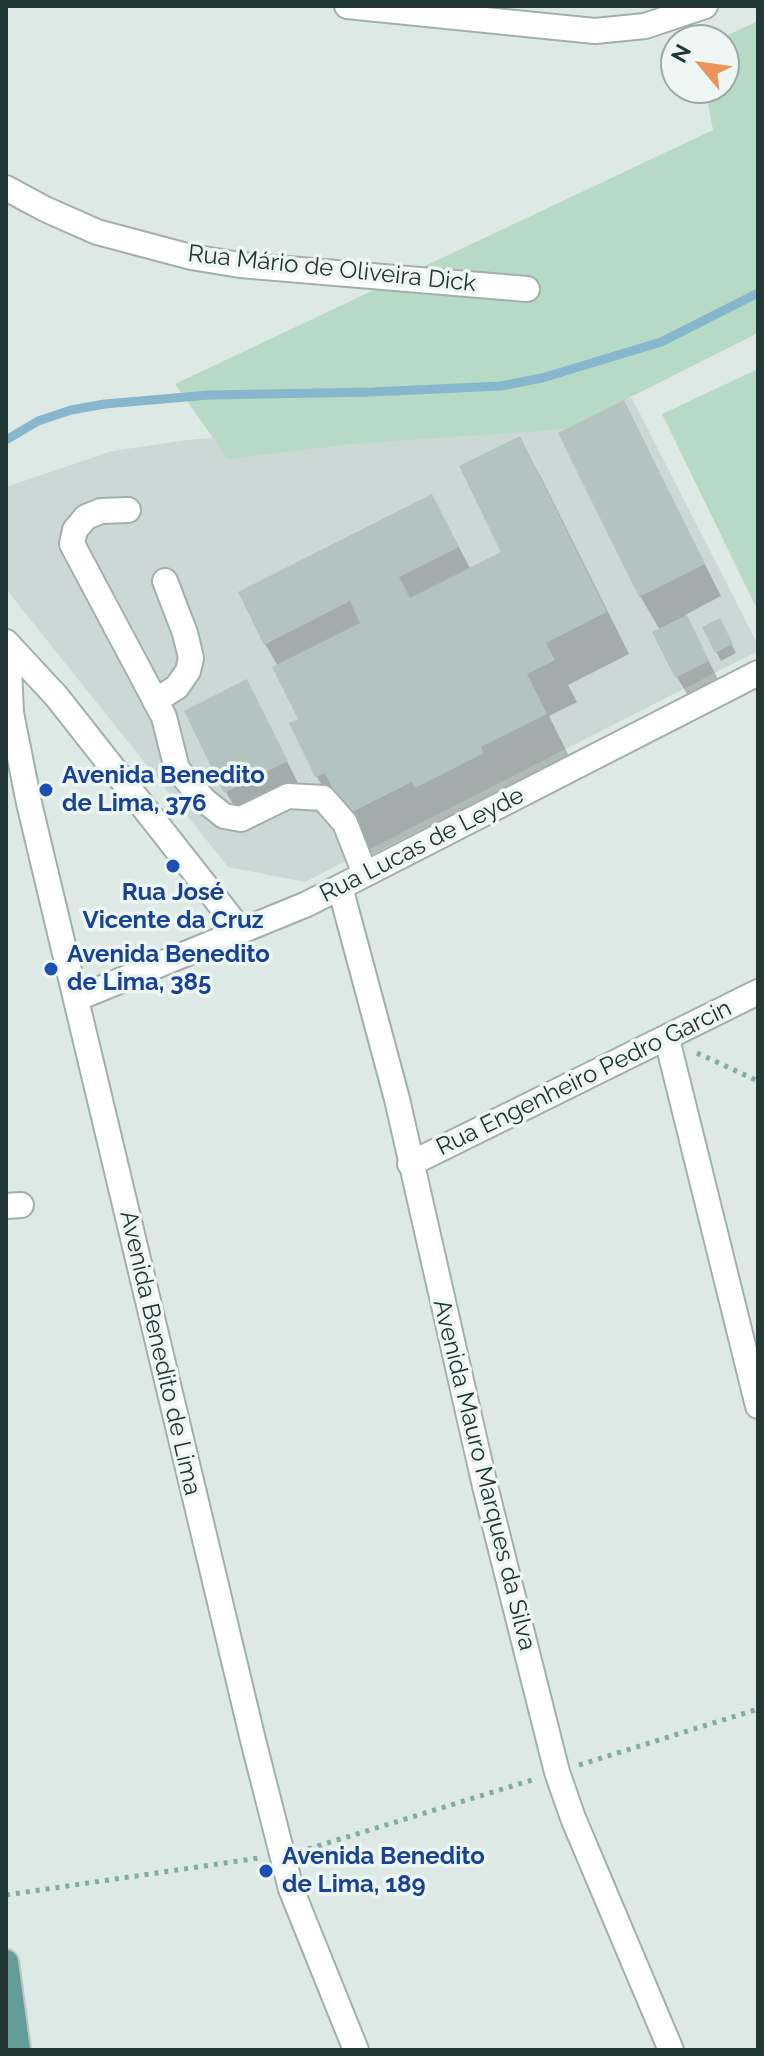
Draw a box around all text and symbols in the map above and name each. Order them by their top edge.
north arrow [660,24,740,104]
text: N [665,40,696,67]
street label: Rua Mário de Oliveira Dick [187,240,477,298]
place label: Avenida Benedito de Lima, 376 [62,762,265,818]
marker: Avenida Benedito de Lima, 376 [37,781,55,799]
street label: Rua Lucas de Leyde [315,781,529,909]
marker: Rua José Vicente da Cruz [164,857,182,875]
place label: Rua José Vicente da Cruz [82,879,264,935]
place label: Avenida Benedito de Lima, 385 [67,941,270,997]
marker: Avenida Benedito de Lima, 385 [42,960,60,978]
street label: Rua Engenheiro Pedro Garcin [432,994,736,1162]
street label: Avenida Benedito de Lima [113,1208,207,1498]
street label: Avenida Mauro Marques da Silva [426,1297,542,1653]
place label: Avenida Benedito de Lima, 189 [282,1843,485,1899]
marker: Avenida Benedito de Lima, 189 [257,1862,275,1880]

